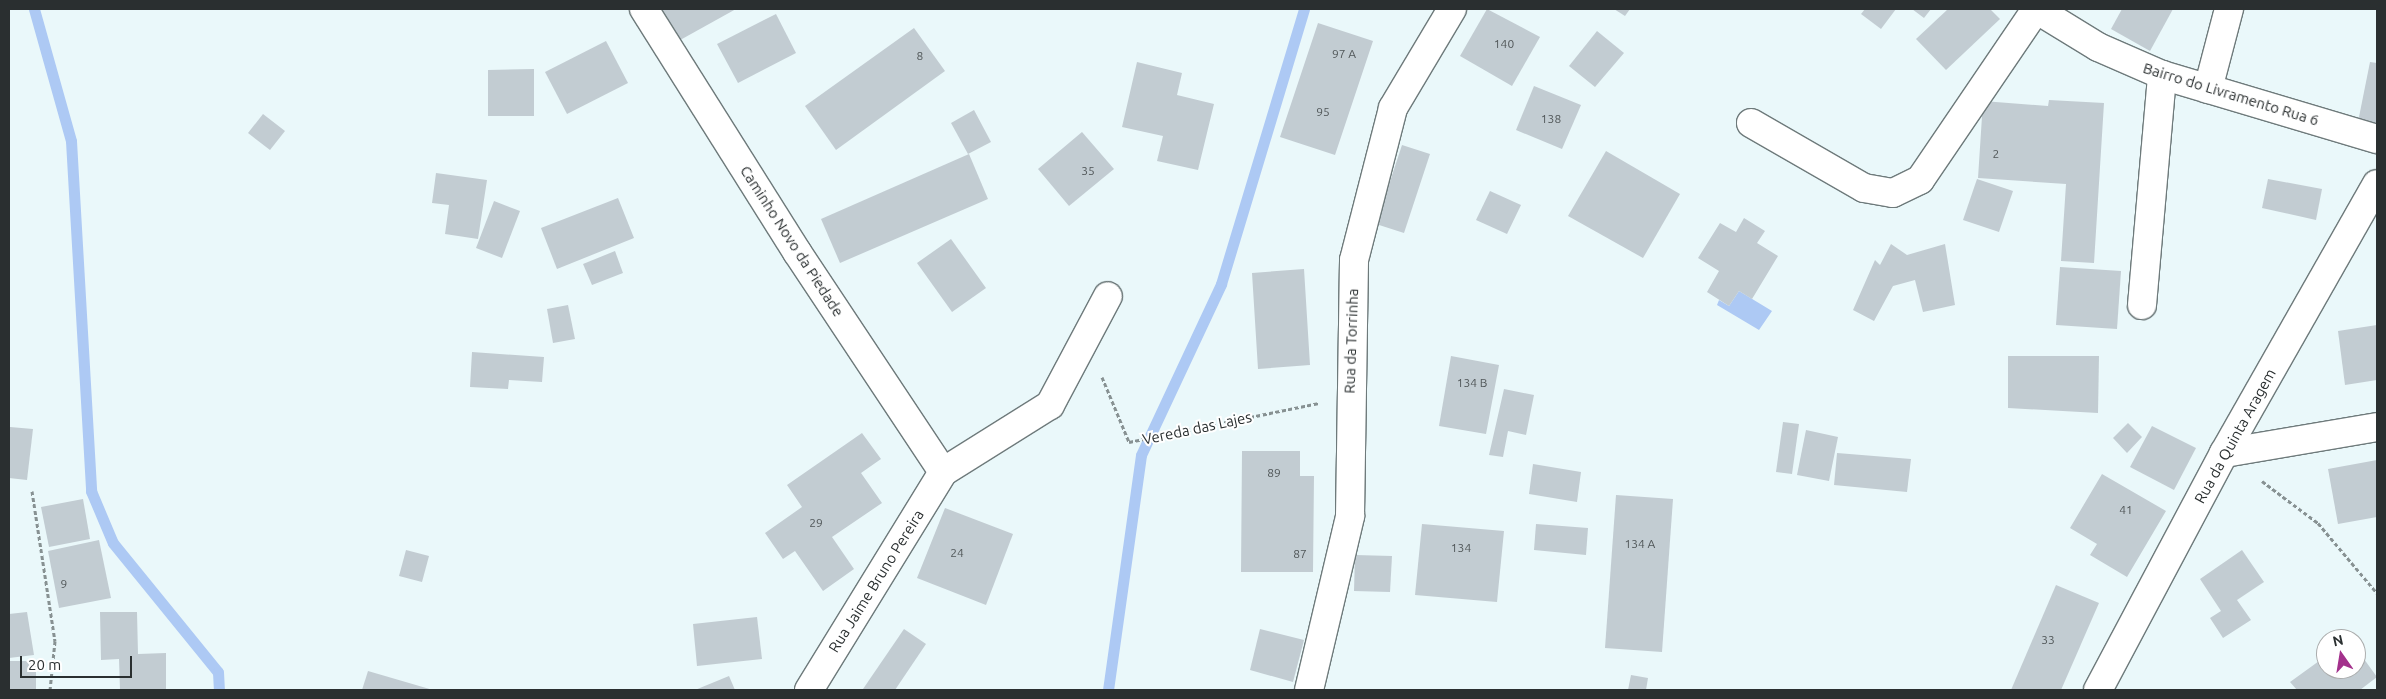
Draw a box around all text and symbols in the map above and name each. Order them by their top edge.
house number: 140 [1494,37,1514,51]
house number: 97 A [1332,47,1356,61]
house number: 8 [917,49,923,63]
street label: Bairro do Livramento Rua 6 [2141,59,2321,129]
house number: 95 [1316,105,1330,119]
house number: 138 [1541,112,1561,126]
house number: 2 [1993,147,1999,161]
street label: Caminho Novo da Piedade [736,162,848,320]
house number: 35 [1081,164,1095,178]
street label: Rua da Torrinha [1340,288,1362,394]
street label: Rua da Quinta Aragem [2190,365,2280,507]
house number: 134 B [1457,376,1487,390]
street label: Vereda das Lajes [1141,408,1253,448]
house number: 89 [1267,466,1281,480]
house number: 41 [2119,503,2133,517]
street label: Rua Jaime Bruno Pereira [825,506,927,656]
house number: 29 [809,516,823,530]
house number: 134 A [1625,537,1655,551]
house number: 134 [1451,541,1471,555]
house number: 24 [950,546,964,560]
house number: 87 [1293,547,1307,561]
house number: 9 [61,577,67,591]
north arrow [2316,629,2366,679]
text: N [2331,631,2345,649]
house number: 33 [2041,633,2055,647]
scale bar [22,646,135,678]
text: 20 m [28,656,61,673]

